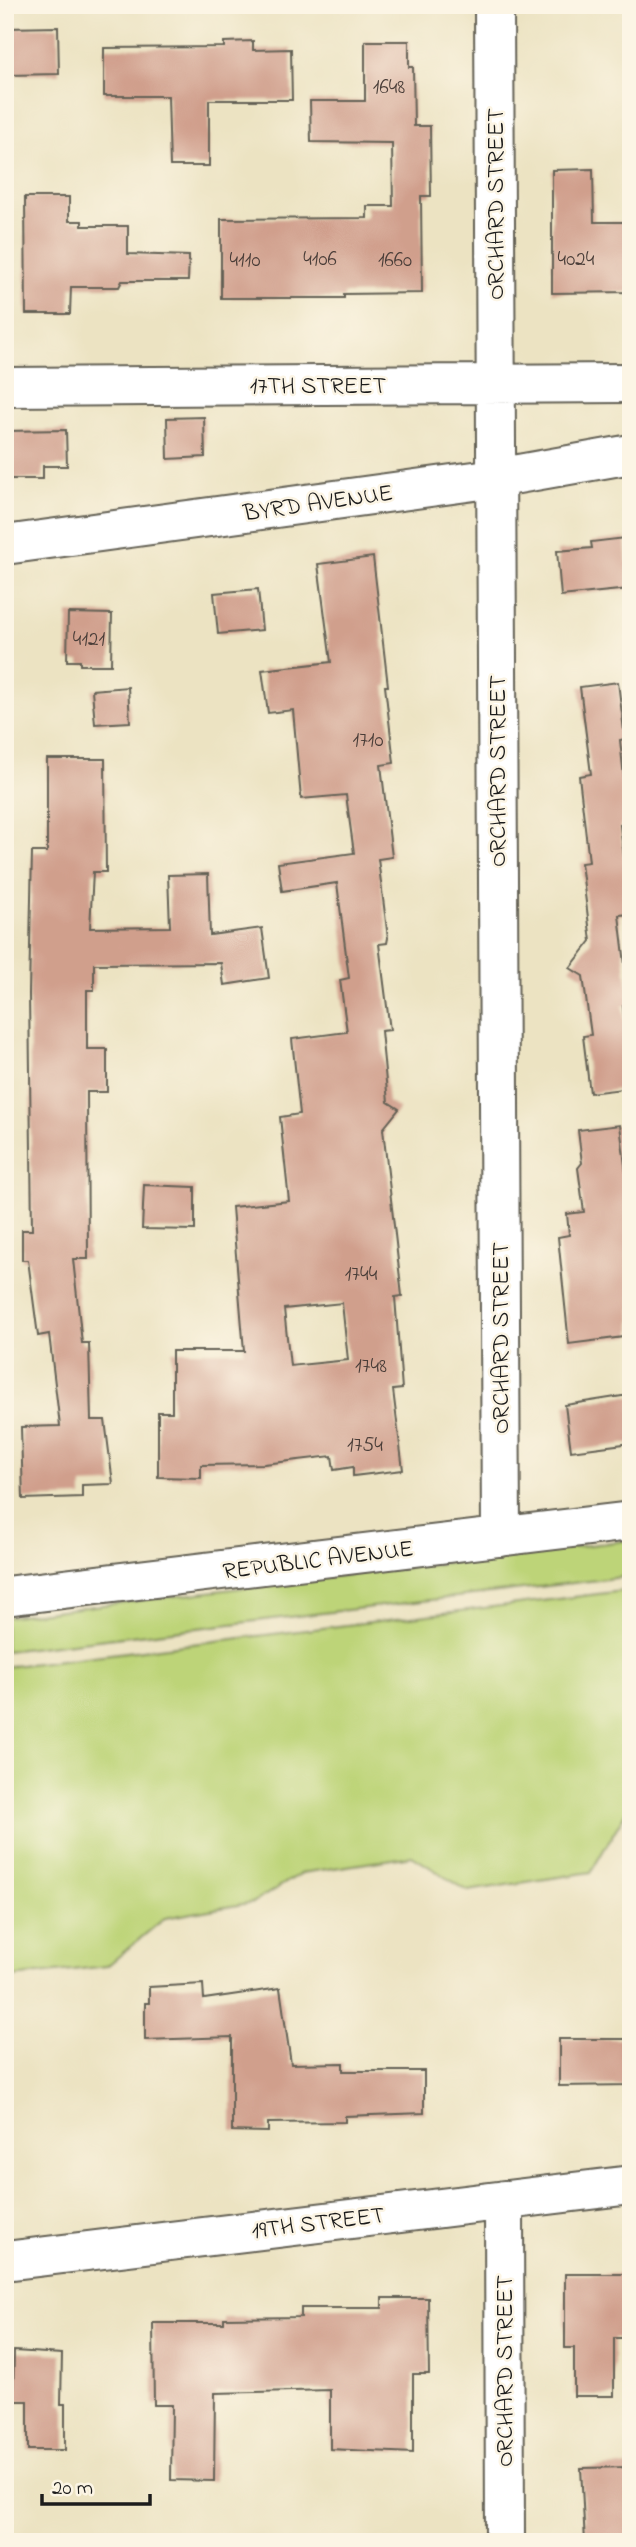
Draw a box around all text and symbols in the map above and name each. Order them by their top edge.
house number: 1648 [373,73,405,103]
street label: ORCHARD STREET [480,108,515,300]
house number: 4106 [303,245,337,275]
house number: 4024 [558,245,595,275]
house number: 4110 [229,246,261,276]
house number: 1660 [378,246,412,276]
street label: 17TH STREET [250,370,386,405]
street label: BYRD AVENUE [240,477,395,532]
house number: 4121 [73,625,106,655]
street label: ORCHARD STREET [482,675,517,867]
house number: 1710 [352,726,384,756]
street label: ORCHARD STREET [485,1242,520,1434]
house number: 1744 [345,1260,378,1290]
house number: 1748 [355,1352,387,1382]
house number: 1754 [347,1431,383,1461]
street label: REPUBLIC AVENUE [221,1532,416,1591]
street label: 19TH STREET [250,2199,387,2250]
street label: ORCHARD STREET [489,2275,524,2467]
scale bar [42,2463,150,2507]
text: 20 m [52,2474,93,2504]

